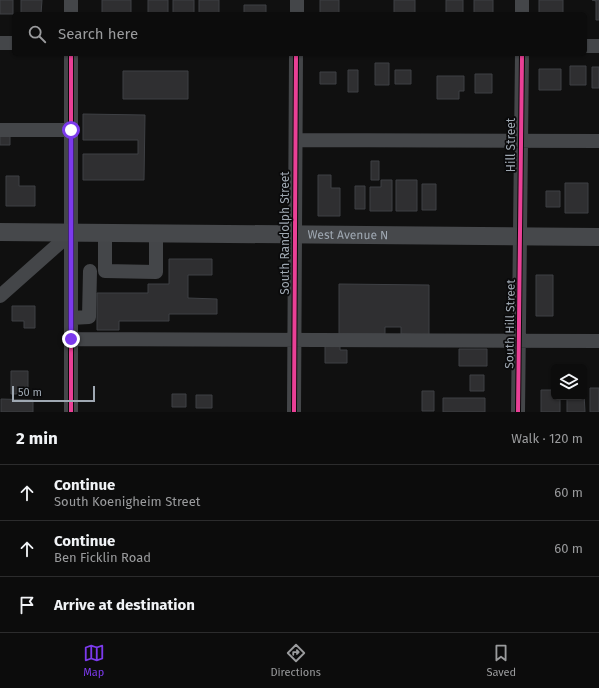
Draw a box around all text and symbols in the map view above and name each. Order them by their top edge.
search box [12,12,587,56]
icon: search [26,23,48,45]
text: Search here [58,25,138,43]
street label: Hill Street [504,117,518,172]
route start [62,121,80,139]
street label: South Randolph Street [278,171,292,295]
street label: West Avenue N [308,228,388,242]
street label: South Hill Street [502,279,518,369]
route end [62,330,80,348]
map controls [551,364,587,400]
button: layers [551,364,587,400]
scale bar [12,384,95,403]
text: 50 m [18,386,42,399]
text: 2 min [16,428,58,449]
text: Walk · 120 m [511,431,583,446]
text: Continue [54,476,115,494]
icon: ahead [16,482,38,504]
text: 60 m [554,485,583,500]
text: South Koenigheim Street [54,494,200,509]
text: Continue [54,532,115,550]
icon: ahead [16,538,38,560]
text: 60 m [554,541,583,556]
text: Ben Ficklin Road [54,550,151,565]
icon: arrive [16,594,38,616]
text: Arrive at destination [54,596,195,614]
tab: Map [83,642,105,679]
tab: Directions [270,642,321,679]
tab: Saved [486,642,516,679]

